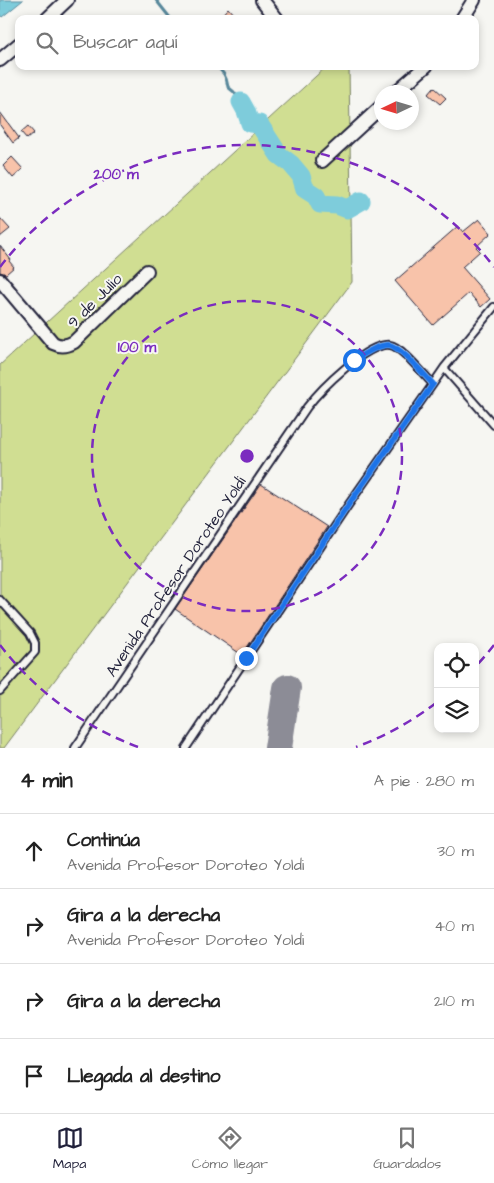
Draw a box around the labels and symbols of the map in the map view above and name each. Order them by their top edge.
north arrow [374,85,419,130]
text: 200 m [92,164,139,185]
street label: 9 de Julio [62,268,127,333]
text: 100 m [118,337,157,358]
route start [343,349,366,372]
centre of rings [238,447,256,465]
street label: Avenida Profesor Doroteo Yoldi [100,472,252,681]
route end [235,647,258,670]

